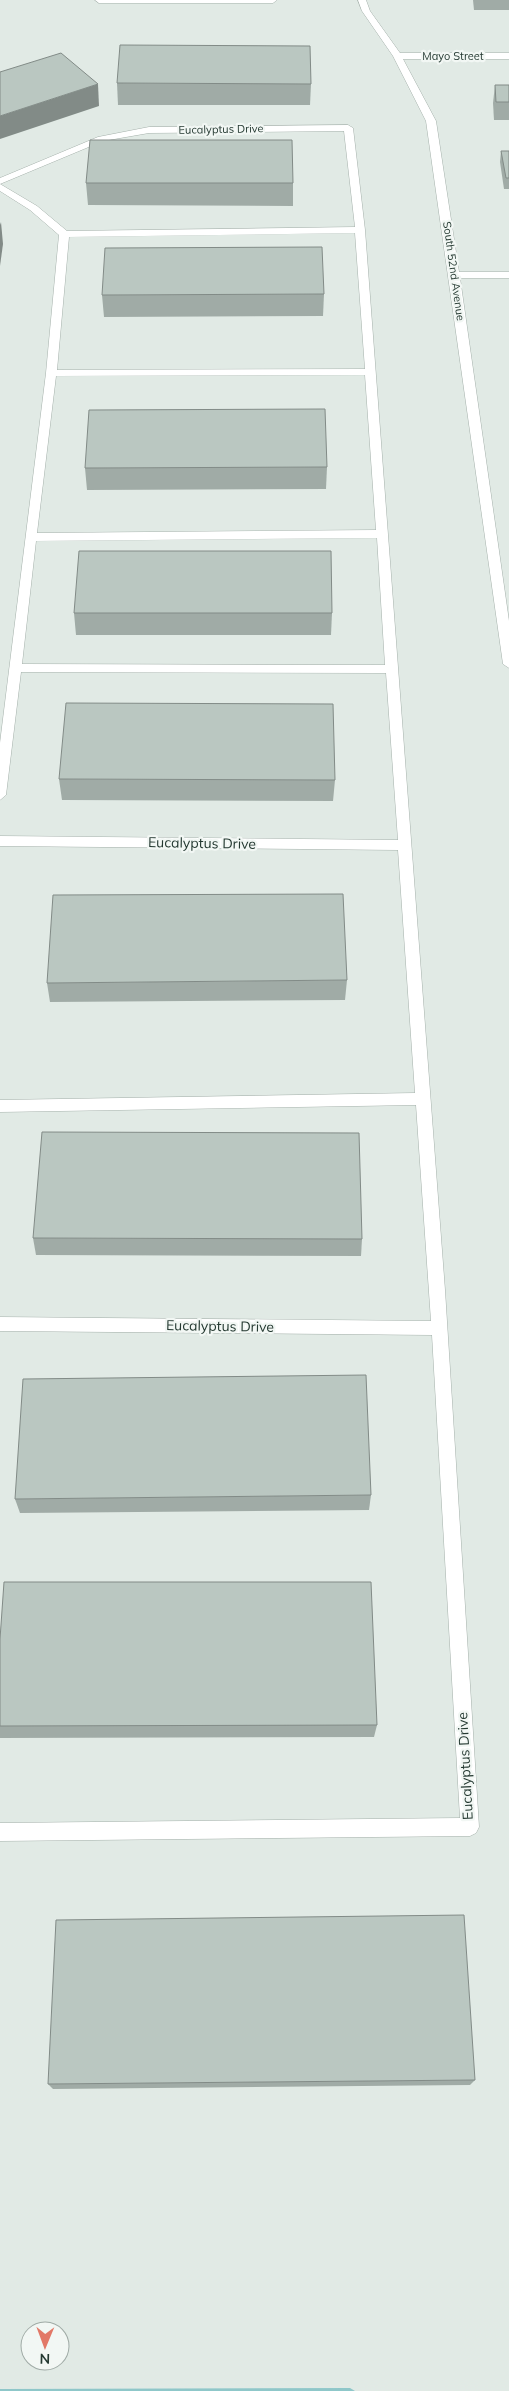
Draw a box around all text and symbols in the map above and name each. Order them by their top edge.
street label: Mayo Street [422,49,484,63]
street label: Eucalyptus Drive [178,121,264,137]
street label: South 52nd Avenue [440,220,468,322]
street label: Eucalyptus Drive [148,833,256,853]
street label: Eucalyptus Drive [166,1316,274,1336]
street label: Eucalyptus Drive [453,1712,477,1820]
north arrow [20,2321,70,2371]
text: N [39,2350,50,2368]

